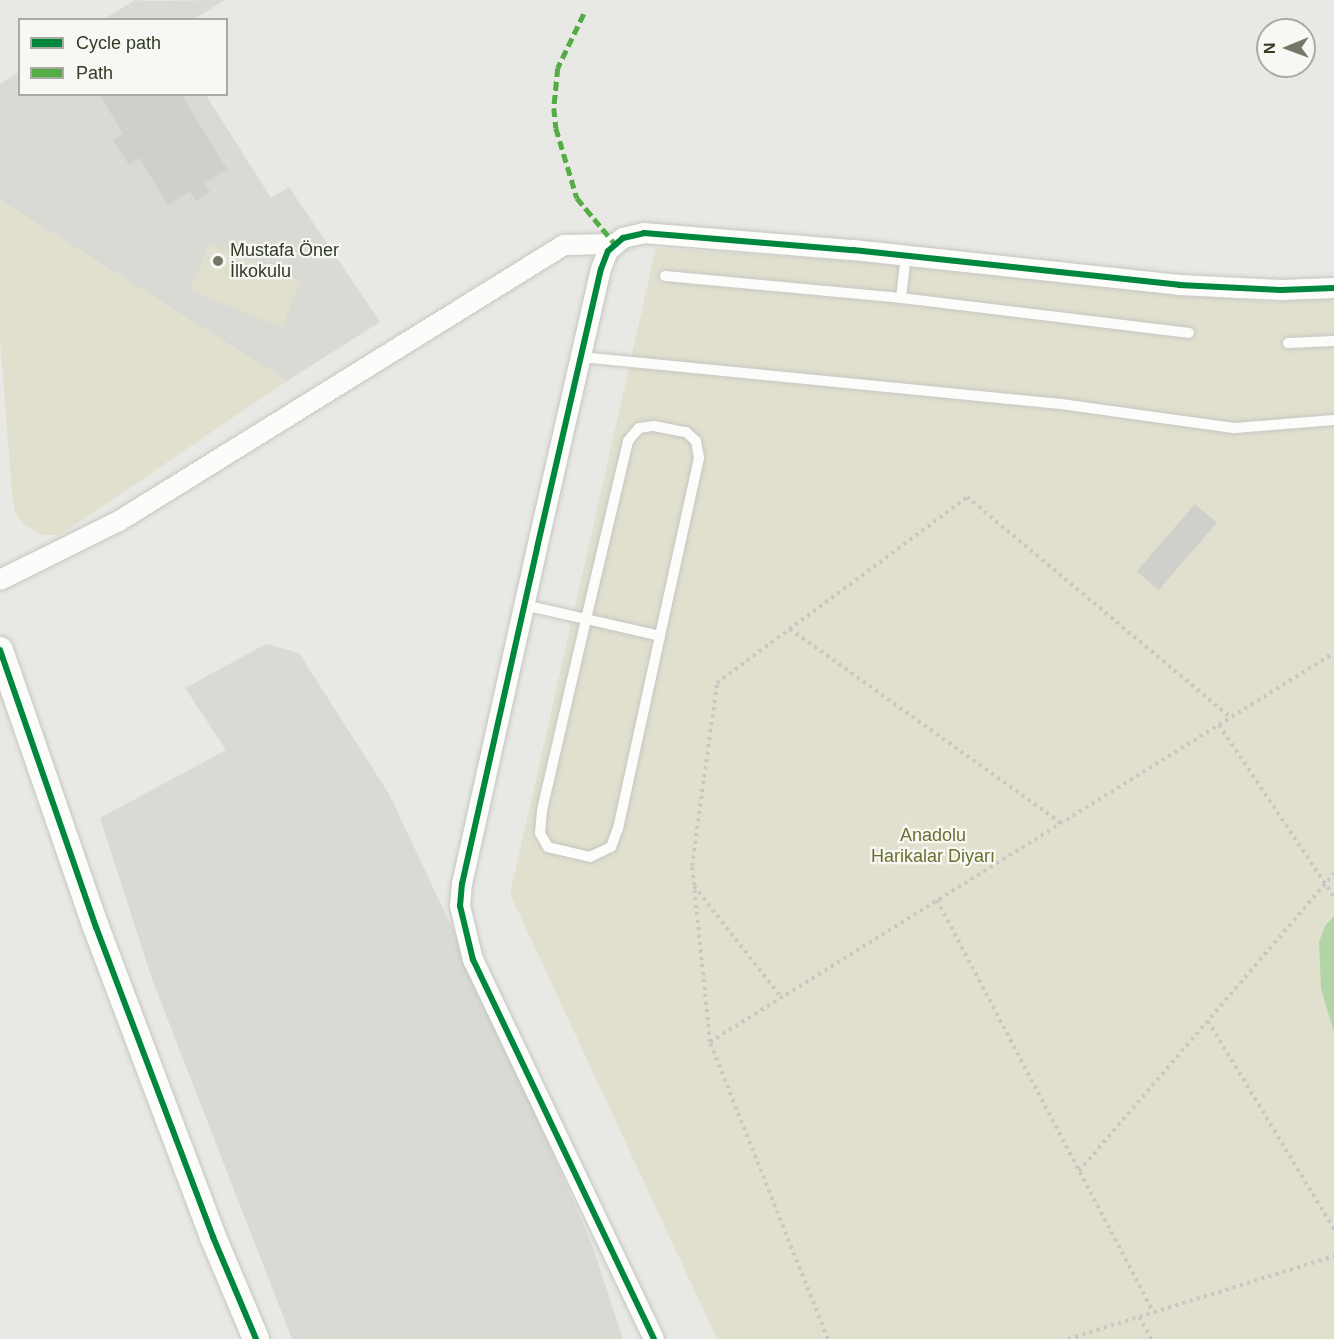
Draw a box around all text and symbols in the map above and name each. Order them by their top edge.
legend [18,18,228,96]
north arrow [1256,18,1316,78]
text: Cycle path [76,33,161,53]
text: N [1261,42,1278,54]
text: Path [76,63,113,83]
place label: Mustafa Öner İlkokulu [230,240,339,282]
marker: Mustafa Öner İlkokulu [211,254,225,268]
park label: Anadolu Harikalar Diyarı [871,825,995,868]

